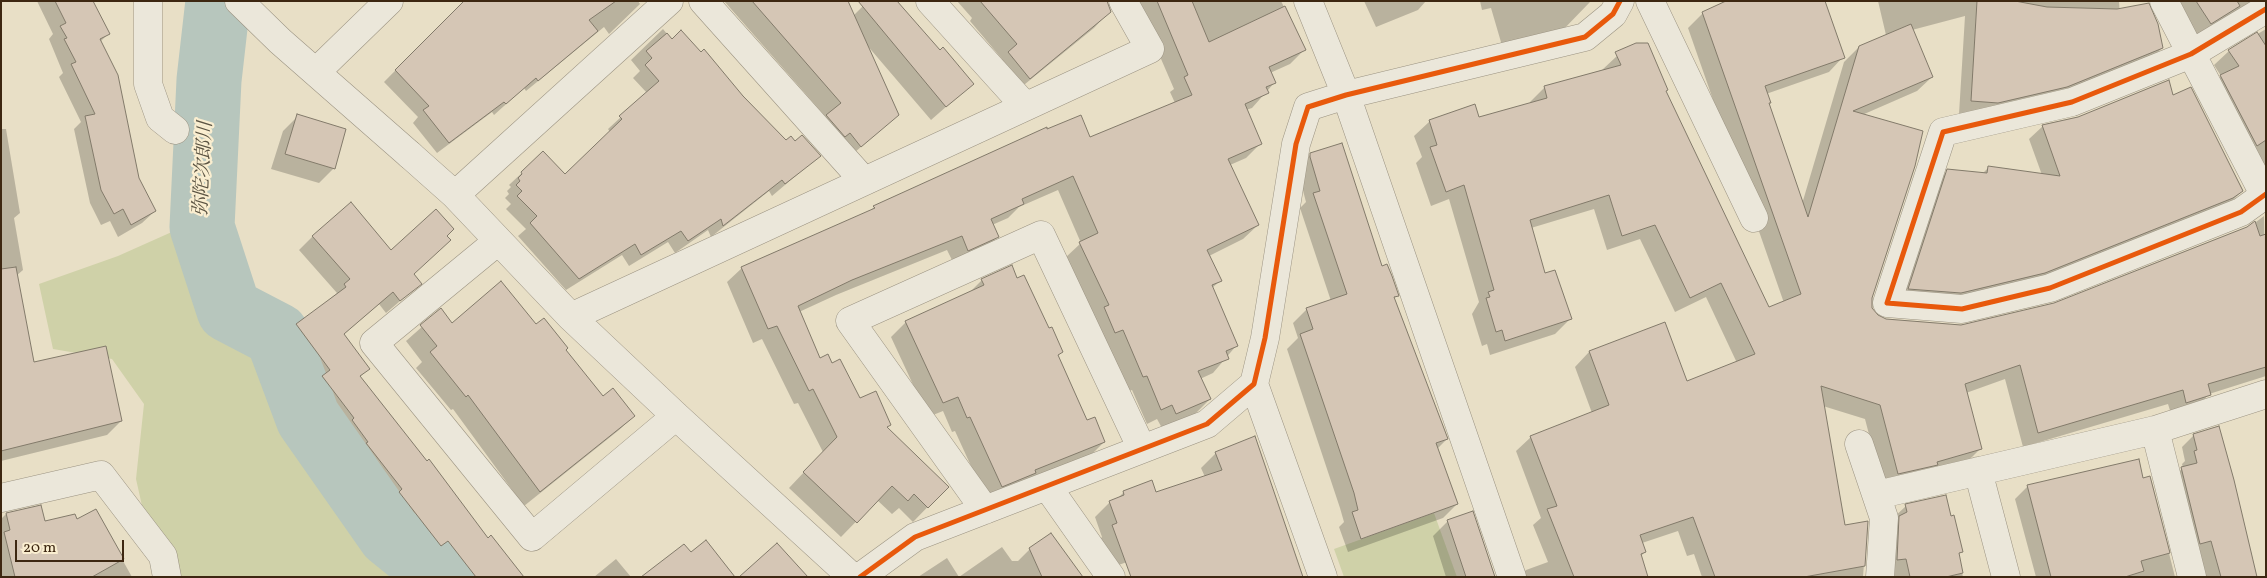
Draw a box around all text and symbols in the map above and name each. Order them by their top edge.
water label: 弥陀次郎川 [191,121,219,217]
scale bar [18,530,126,562]
text: 20 m [23,538,56,559]

